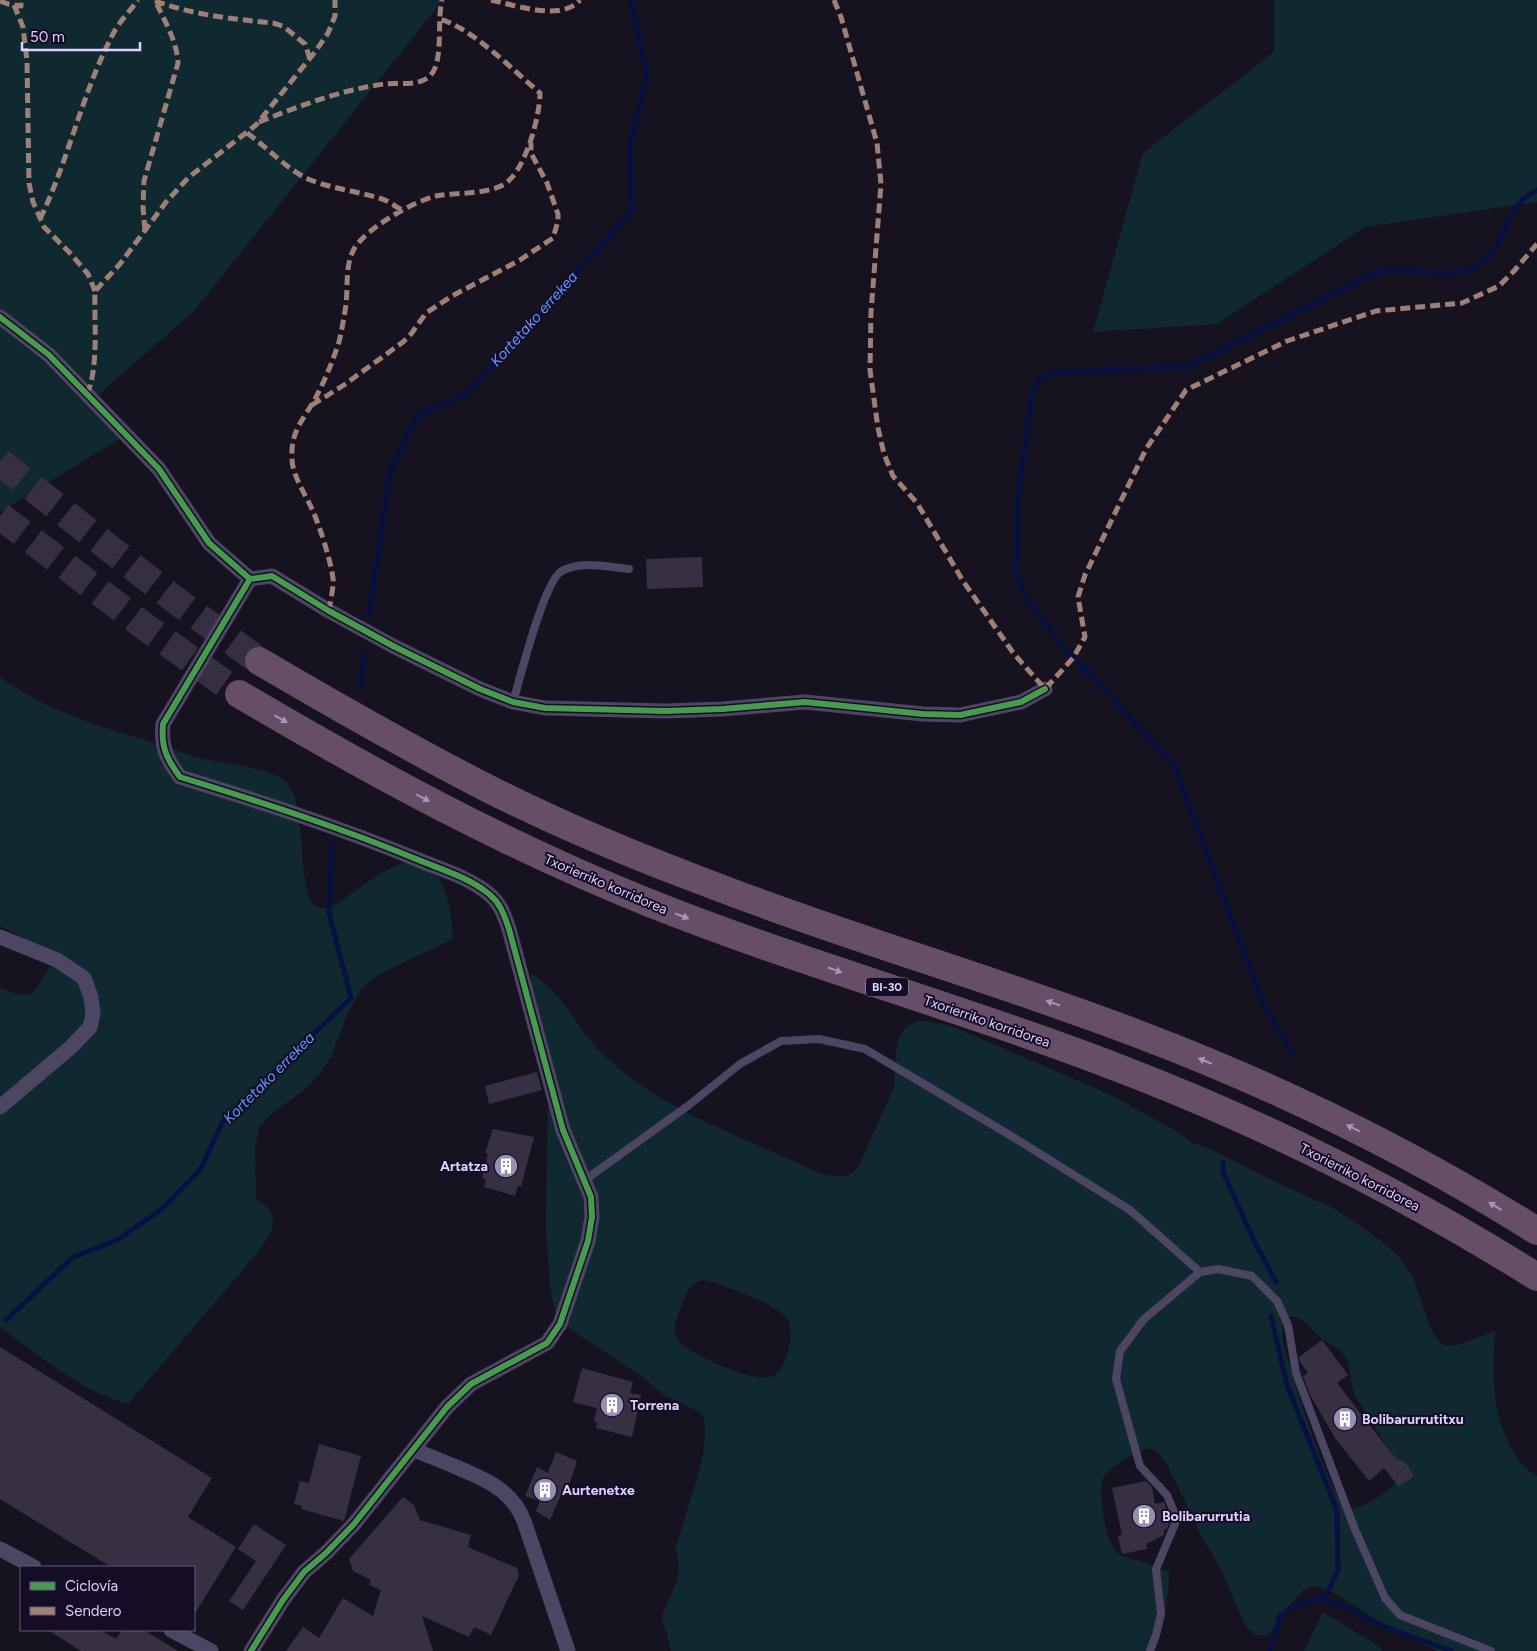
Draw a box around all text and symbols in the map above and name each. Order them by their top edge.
scale bar [22,20,140,52]
text: 50 m [30,28,65,46]
water label: Kortetako errekea [487,268,582,370]
one-way arrow [273,715,288,723]
one-way arrow [415,794,430,802]
street label: Txorierriko korridorea [542,851,670,918]
one-way arrow [675,912,689,920]
one-way arrow [828,966,843,974]
road number: BI-30 [866,978,908,996]
street label: Txorierriko korridorea [922,992,1052,1051]
one-way arrow [1045,999,1060,1007]
water label: Kortetako errekea [220,1028,319,1127]
one-way arrow [1198,1056,1212,1064]
one-way arrow [1346,1124,1360,1132]
street label: Txorierriko korridorea [1297,1140,1423,1215]
building icon: Artatza [493,1153,519,1179]
place label: Artatza [440,1158,488,1175]
one-way arrow [1489,1201,1502,1210]
building icon: Torrena [599,1392,625,1418]
place label: Torrena [630,1397,679,1414]
building icon: Bolibarurrutitxu [1332,1406,1358,1432]
place label: Bolibarurrutitxu [1362,1411,1464,1428]
building icon: Aurtenetxe [532,1477,558,1503]
place label: Aurtenetxe [562,1482,635,1499]
building icon: Bolibarurrutia [1131,1503,1157,1529]
place label: Bolibarurrutia [1162,1508,1250,1525]
legend [20,1566,195,1631]
text: Ciclovía [65,1577,118,1595]
text: Sendero [65,1602,122,1620]

